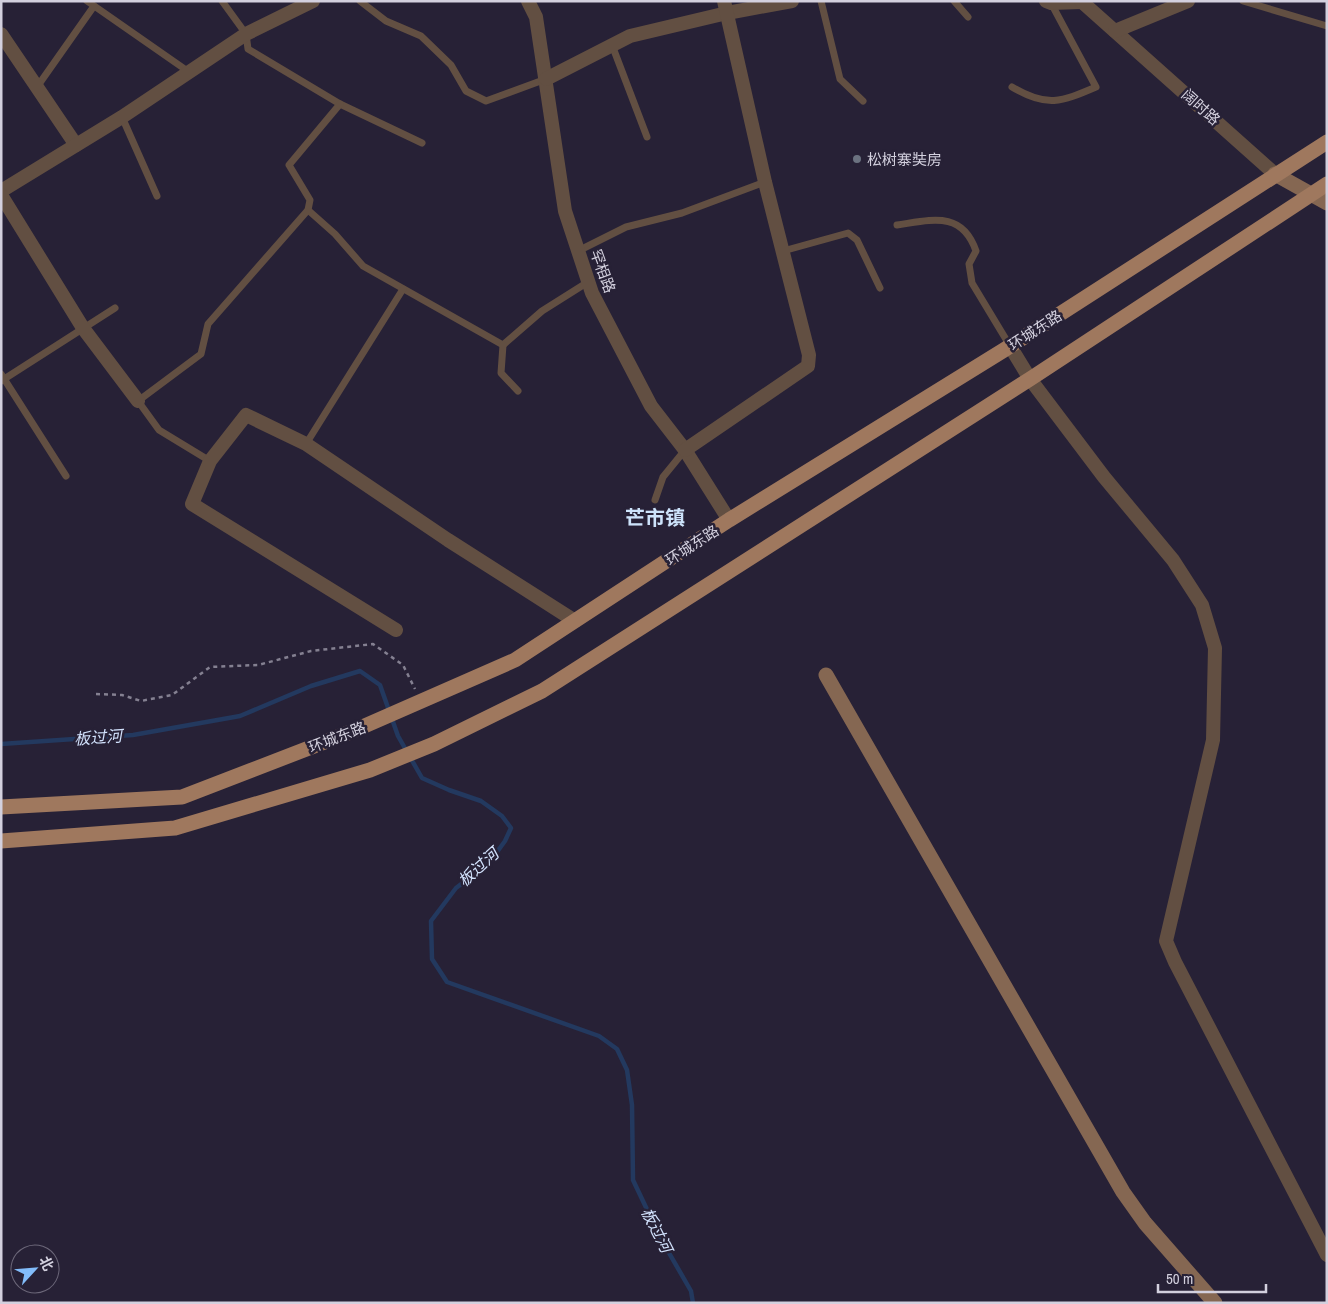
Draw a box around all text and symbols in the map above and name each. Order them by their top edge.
street label: 阔时路 [1177,84,1225,130]
place label: 松树寨奘房 [867,149,942,170]
marker: 松树寨奘房 [851,153,863,165]
street label: 罕相路 [585,246,621,296]
street label: 环城东路 [1004,305,1066,355]
district label: 芒市镇 [625,504,685,531]
street label: 环城东路 [661,520,723,570]
street label: 环城东路 [305,716,369,758]
water label: 板过河 [73,724,126,750]
water label: 板过河 [453,841,505,891]
water label: 板过河 [636,1204,679,1259]
north arrow [10,1244,60,1294]
text: 北 [36,1253,58,1274]
scale bar [1158,1262,1266,1294]
text: 50 m [1166,1268,1193,1289]

